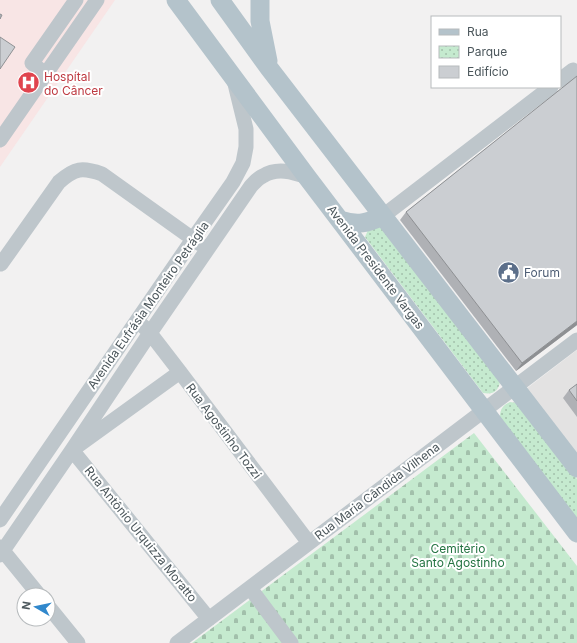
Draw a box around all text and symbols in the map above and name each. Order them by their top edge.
legend [431,16,561,88]
text: Rua [467,24,489,39]
text: Parque [467,44,507,59]
text: Edifício [467,64,509,79]
place label: Hospítal do Câncer [44,69,103,98]
hospital icon: Hospítal do Câncer [16,70,42,96]
street label: Avenida Presidente Vargas [324,202,428,332]
street label: Avenida Eufrásia Monteiro Petráglia [84,218,212,392]
public building icon: Forum [495,259,521,285]
place label: Forum [524,265,560,280]
street label: Rua Agostinho Tozzi [183,380,265,482]
street label: Rua Maria Cândida Vilhena [312,439,442,543]
street label: Rua Antônio Urquizza Moratto [82,463,200,605]
park label: Cemitério Santo Agostinho [411,541,505,570]
north arrow [16,587,56,627]
text: N [19,600,34,611]

